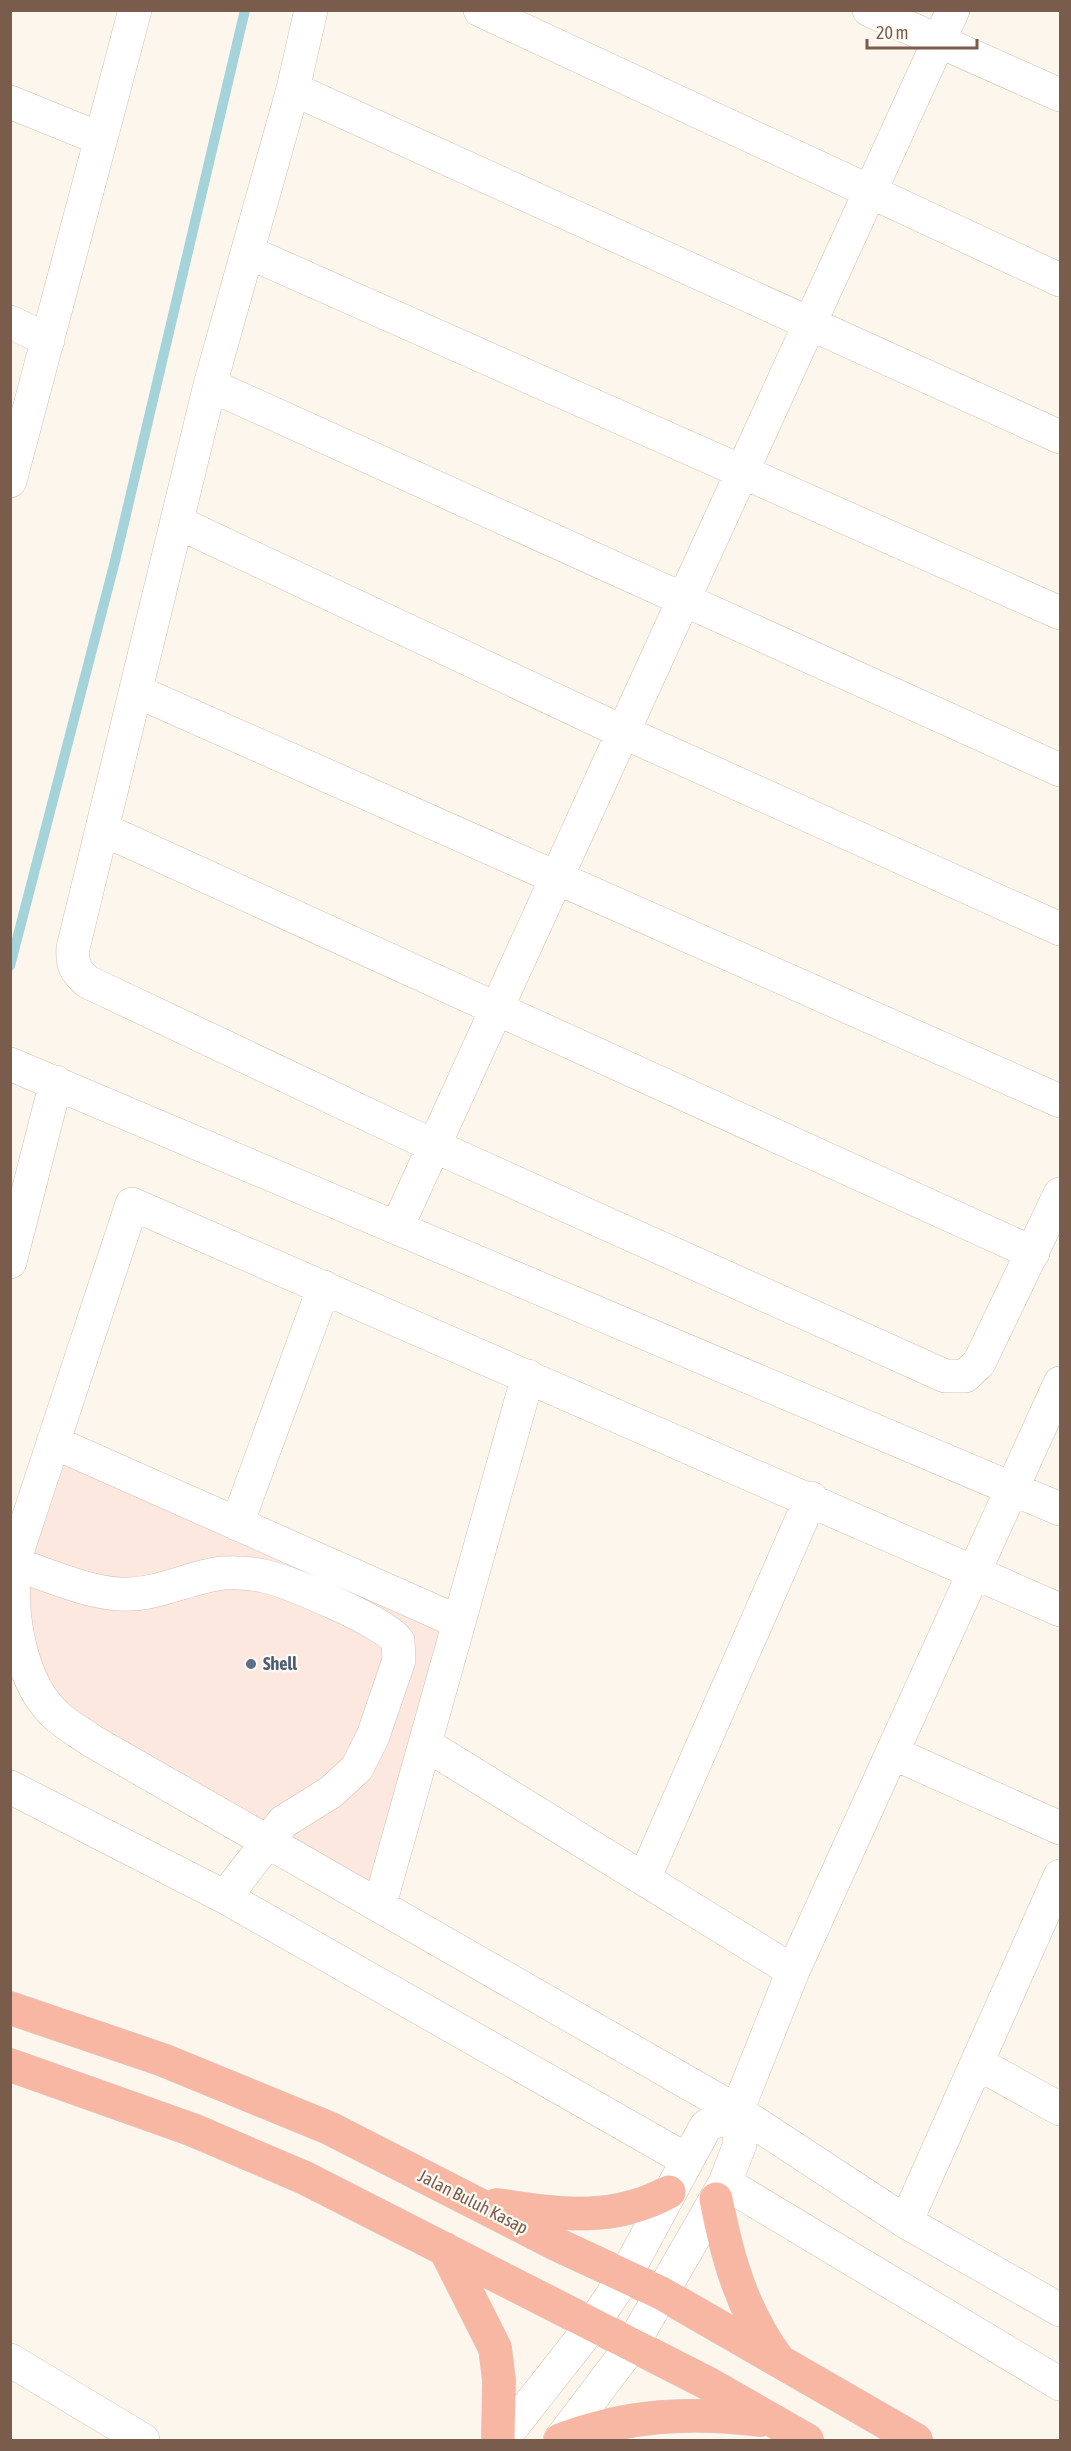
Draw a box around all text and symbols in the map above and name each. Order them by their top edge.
scale bar [867,12,976,50]
text: 20 m [876,22,908,43]
place label: Shell [263,1653,297,1674]
marker: Shell [244,1657,258,1671]
street label: Jalan Buluh Kasap [415,2165,532,2238]

